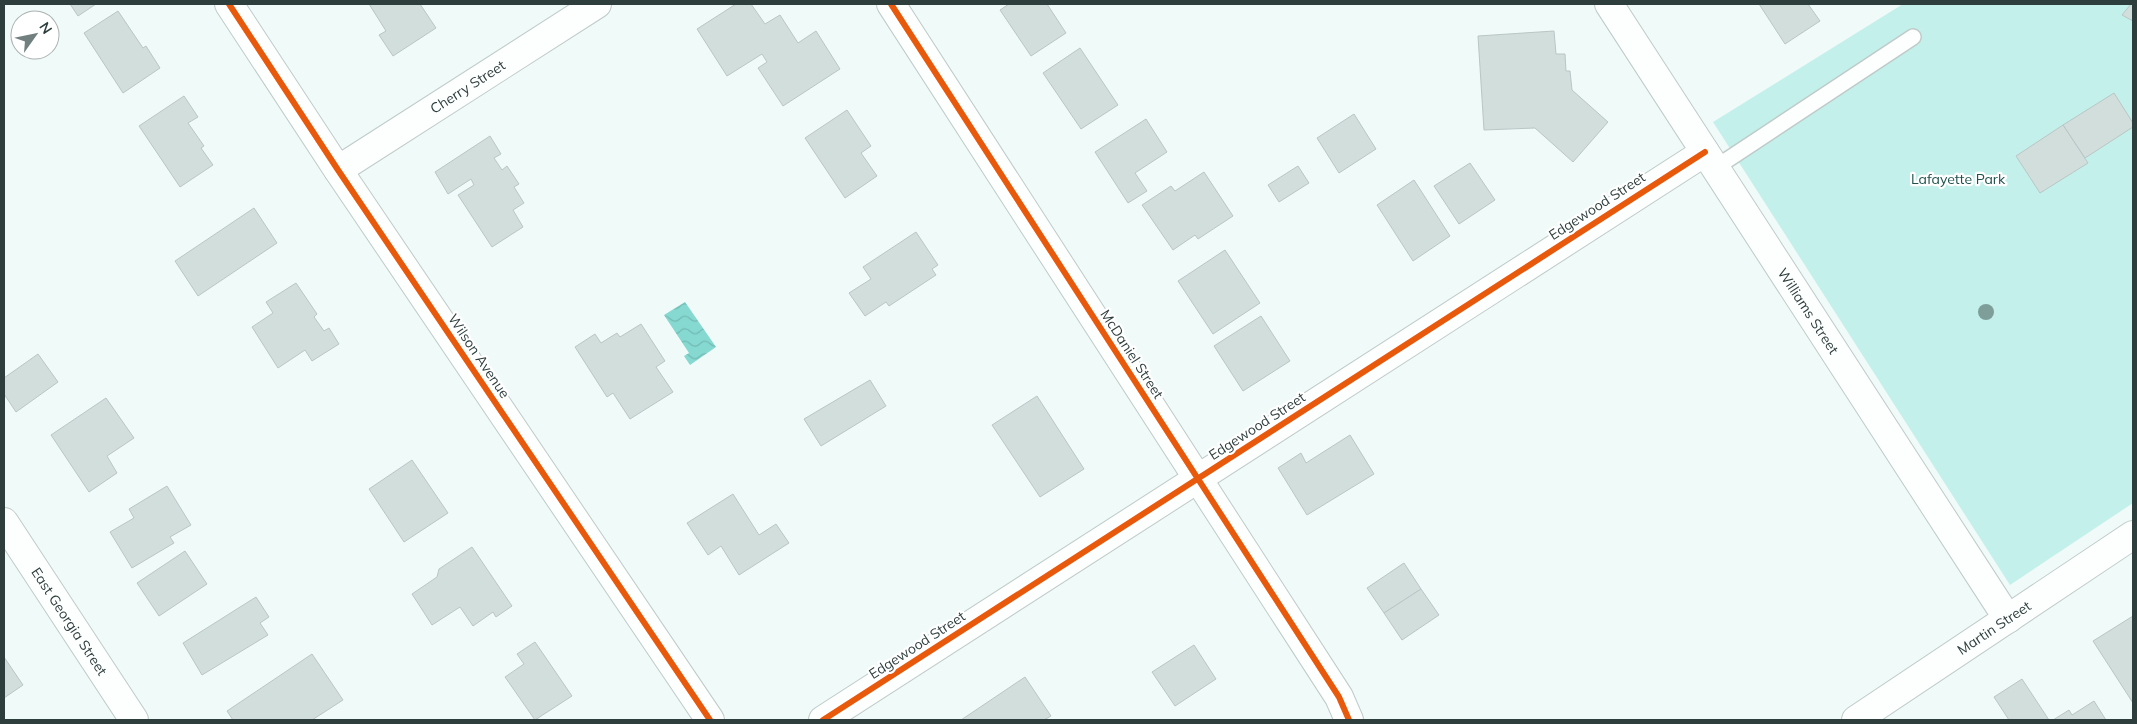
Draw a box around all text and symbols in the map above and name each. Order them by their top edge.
north arrow [10,10,60,60]
text: N [35,19,56,37]
street label: Cherry Street [427,56,509,118]
street label: Edgewood Street [1545,168,1649,244]
park label: Lafayette Park [1911,170,2006,188]
street label: Williams Street [1774,265,1843,358]
street label: McDaniel Street [1096,306,1168,402]
street label: Wilson Avenue [444,310,514,402]
street label: Edgewood Street [1205,388,1309,464]
street label: East Georgia Street [27,564,111,679]
street label: Martin Street [1954,597,2034,659]
street label: Edgewood Street [865,607,969,683]

